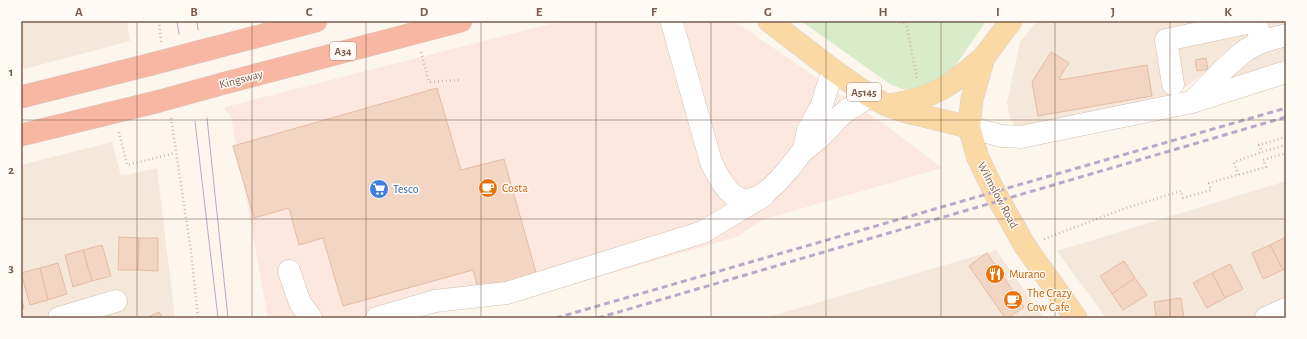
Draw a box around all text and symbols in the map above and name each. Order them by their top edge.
text: A [75,6,83,19]
text: B [190,6,198,19]
text: C [306,6,313,19]
text: D [420,6,429,19]
text: E [536,6,543,19]
text: F [651,6,658,19]
text: G [764,6,772,19]
text: H [878,6,888,19]
text: I [996,6,1000,19]
text: J [1111,6,1115,19]
text: K [1224,6,1232,19]
road number: A34 [330,42,356,60]
text: 1 [9,66,13,79]
street label: Kingsway [218,67,264,92]
road number: A5145 [847,83,881,101]
street label: Wilmslow Road [976,160,1020,230]
text: 2 [8,164,14,177]
cafe icon: Costa [477,177,499,199]
supermarket icon: Tesco [368,178,390,200]
place label: Costa [502,182,528,194]
place label: Tesco [393,183,419,195]
text: 3 [8,262,14,275]
restaurant icon: Murano [984,263,1006,285]
place label: Murano [1009,268,1046,280]
place label: The Crazy Cow Cafe [1027,287,1072,313]
cafe icon: The Crazy Cow Cafe [1002,289,1024,311]

